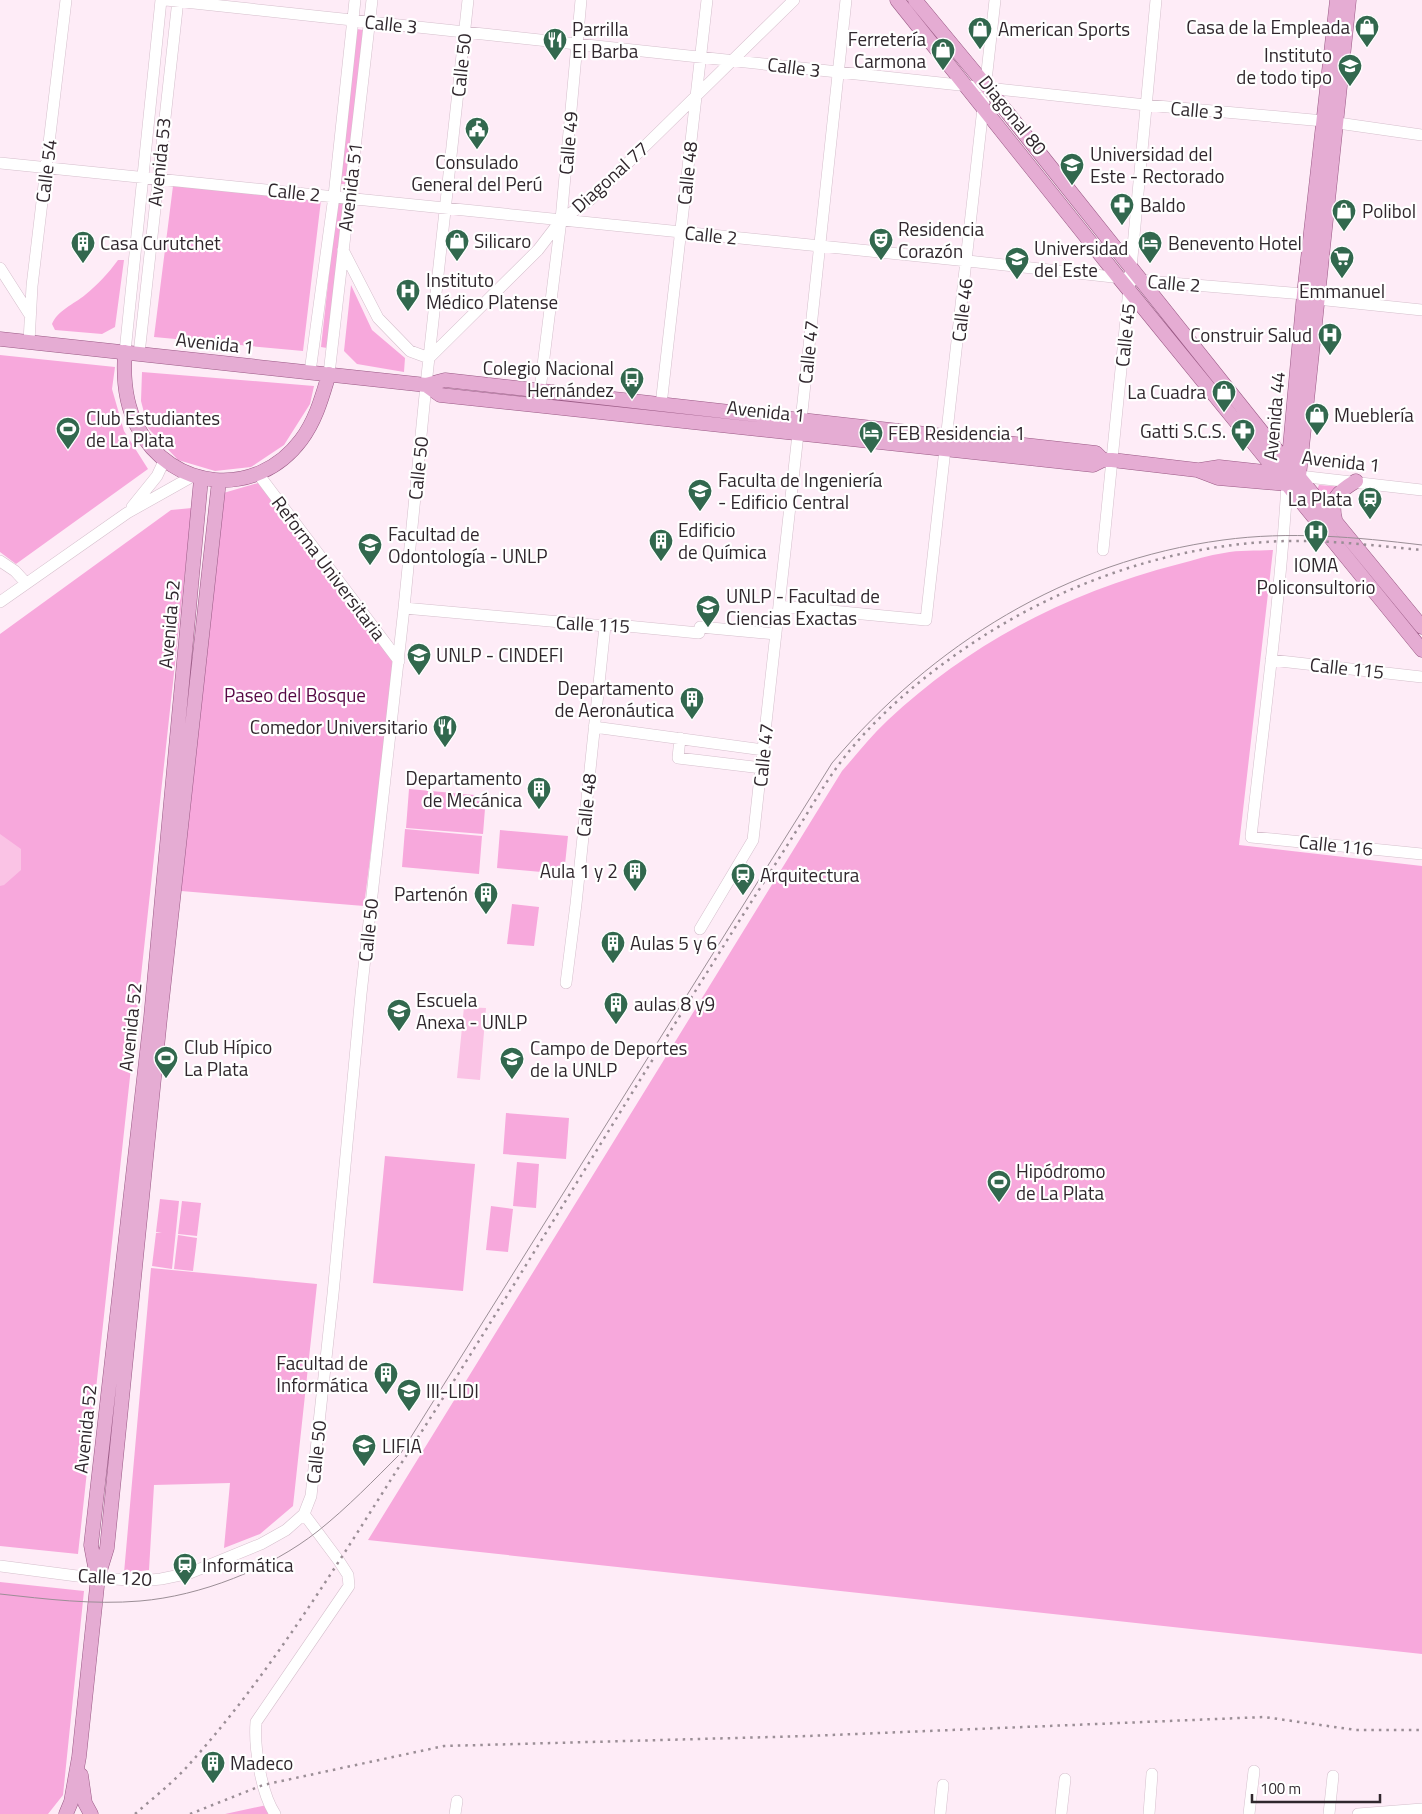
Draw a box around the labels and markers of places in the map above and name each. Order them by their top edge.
place label: Casa de la Empleada [1186,12,1350,41]
place label: Parrilla El Barba [572,14,639,65]
place label: American Sports [998,14,1130,43]
shop icon: Casa de la Empleada [1354,14,1380,48]
shop icon: American Sports [967,16,993,50]
place label: Ferretería Carmona [848,24,926,75]
restaurant icon: Parrilla El Barba [542,27,568,61]
shop icon: Ferretería Carmona [930,37,956,71]
place label: Instituto de todo tipo [1236,40,1332,91]
school or university icon: Instituto de todo tipo [1337,53,1363,87]
public building icon: Consulado General del Perú [464,116,490,150]
place label: Universidad del Este - Rectorado [1090,139,1225,190]
place label: Consulado General del Perú [411,147,543,198]
school or university icon: Universidad del Este - Rectorado [1059,152,1085,186]
place label: Baldo [1140,190,1186,219]
pharmacy icon: Baldo [1109,192,1135,226]
place label: Polibol [1362,196,1416,225]
shop icon: Polibol [1331,198,1357,232]
place label: Residencia Corazón [898,214,984,265]
place label: Silicaro [474,226,531,255]
theatre icon: Residencia Corazón [868,227,894,261]
place label: Casa Curutchet [100,228,221,257]
shop icon: Silicaro [444,228,470,262]
place label: Benevento Hotel [1168,228,1302,257]
building icon: Casa Curutchet [70,230,96,264]
hotel icon: Benevento Hotel [1137,230,1163,264]
place label: Universidad del Este [1034,233,1128,284]
supermarket icon: Emmanuel [1329,245,1355,279]
school or university icon: Universidad del Este [1004,246,1030,280]
place label: Instituto Médico Platense [426,265,558,316]
place label: Emmanuel [1299,276,1385,305]
hospital icon: Instituto Médico Platense [395,278,421,312]
place label: Construir Salud [1190,320,1312,349]
hospital icon: Construir Salud [1317,322,1343,356]
place label: Colegio Nacional Hernández [483,353,614,404]
bus stop icon: Colegio Nacional Hernández [619,366,645,400]
place label: La Cuadra [1127,377,1206,406]
shop icon: La Cuadra [1211,379,1237,413]
place label: Mueblería [1334,400,1414,429]
shop icon: Mueblería [1304,402,1330,436]
place label: Club Estudiantes de La Plata [86,403,220,454]
sports icon: Club Estudiantes de La Plata [55,416,81,450]
place label: Gatti S.C.S. [1140,416,1226,445]
place label: FEB Residencia 1 [888,418,1025,447]
pharmacy icon: Gatti S.C.S. [1230,418,1256,452]
hotel icon: FEB Residencia 1 [858,420,884,454]
place label: Faculta de Ingeniería - Edificio Central [718,465,883,516]
school or university icon: Faculta de Ingeniería - Edificio Central [687,478,713,512]
place label: La Plata [1288,484,1352,513]
station icon: La Plata [1357,486,1383,520]
place label: Edificio de Química [678,515,767,566]
place label: Facultad de Odontología - UNLP [388,519,547,570]
hospital icon: IOMA Policonsultorio [1303,519,1329,553]
building icon: Edificio de Química [648,528,674,562]
school or university icon: Facultad de Odontología - UNLP [357,532,383,566]
place label: IOMA Policonsultorio [1257,550,1375,601]
place label: UNLP - Facultad de Ciencias Exactas [726,581,880,632]
school or university icon: UNLP - Facultad de Ciencias Exactas [695,594,721,628]
place label: UNLP - CINDEFI [436,640,563,669]
school or university icon: UNLP - CINDEFI [406,642,432,676]
place label: Departamento de Aeronáutica [555,673,674,724]
building icon: Departamento de Aeronáutica [679,686,705,720]
place label: Comedor Universitario [250,712,428,741]
restaurant icon: Comedor Universitario [432,714,458,748]
place label: Departamento de Mecánica [406,763,522,814]
building icon: Departamento de Mecánica [526,776,552,810]
place label: Aula 1 y 2 [540,856,618,885]
building icon: Aula 1 y 2 [622,858,648,892]
place label: Arquitectura [760,860,860,889]
station icon: Arquitectura [730,862,756,896]
place label: Partenón [394,879,468,908]
building icon: Partenón [473,881,499,915]
place label: Aulas 5 y 6 [630,928,717,957]
building icon: Aulas 5 y 6 [600,930,626,964]
place label: Escuela Anexa - UNLP [416,985,527,1036]
place label: aulas 8 y9 [634,989,715,1018]
building icon: aulas 8 y9 [603,991,629,1025]
school or university icon: Escuela Anexa - UNLP [386,998,412,1032]
place label: Club Hípico La Plata [184,1032,272,1083]
place label: Campo de Deportes de la UNLP [530,1033,688,1084]
sports icon: Club Hípico La Plata [153,1045,179,1079]
school or university icon: Campo de Deportes de la UNLP [499,1046,525,1080]
place label: Hipódromo de La Plata [1016,1156,1105,1207]
sports icon: Hipódromo de La Plata [986,1169,1012,1203]
place label: Facultad de Informática [276,1348,368,1399]
building icon: Facultad de Informática [373,1361,399,1395]
place label: III-LIDI [426,1376,479,1405]
school or university icon: III-LIDI [396,1378,422,1412]
place label: LIFIA [382,1431,422,1460]
school or university icon: LIFIA [351,1433,377,1467]
place label: Informática [202,1550,294,1579]
station icon: Informática [172,1552,198,1586]
place label: Madeco [230,1748,293,1777]
building icon: Madeco [200,1750,226,1784]

